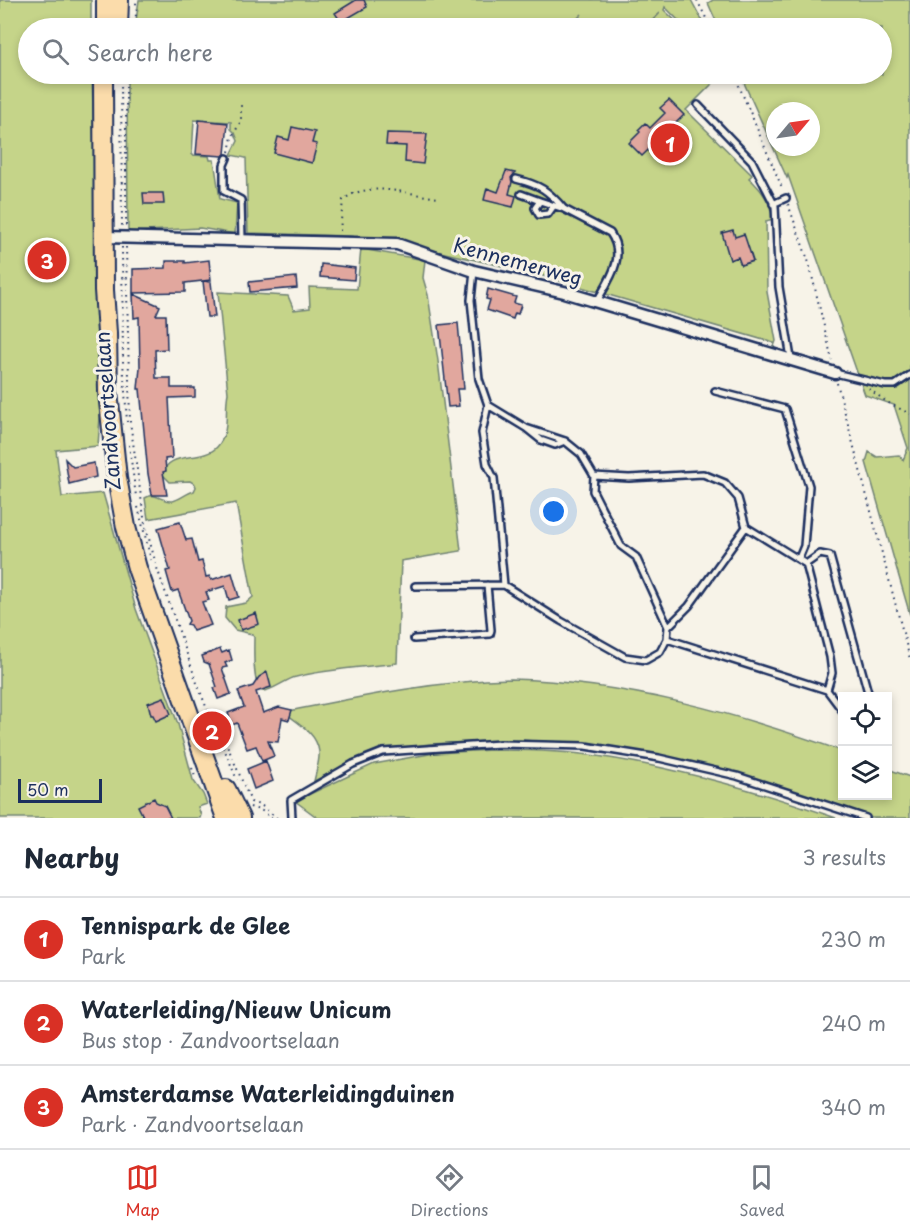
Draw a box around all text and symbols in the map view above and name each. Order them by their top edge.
search box [18,18,892,84]
icon: search [39,35,72,68]
text: Search here [87,35,213,68]
north arrow [766,102,820,156]
pin: 1 [650,120,690,166]
street label: Kennemerweg [450,229,586,293]
pin: 3 [28,238,66,282]
street label: Zandvoortselaan [86,330,128,492]
your location [539,497,568,526]
map controls [838,692,892,800]
button: locate [838,692,892,746]
pin: 2 [192,708,232,754]
button: layers [838,746,892,800]
scale bar [18,776,102,804]
text: 50 m [27,777,68,801]
text: Nearby [24,838,119,877]
text: 3 results [803,842,886,872]
text: Tennispark de Glee [81,908,290,941]
text: 1 [39,924,48,954]
text: 230 m [821,924,886,954]
text: Park [81,941,126,971]
text: Waterleiding/Nieuw Unicum [81,992,392,1025]
text: 2 [36,1008,51,1038]
text: 240 m [821,1008,886,1038]
text: Bus stop · Zandvoortselaan [81,1025,340,1055]
text: Amsterdamse Waterleidingduinen [81,1076,455,1109]
text: 3 [37,1092,50,1122]
text: 340 m [821,1092,886,1122]
text: Park · Zandvoortselaan [81,1109,304,1139]
tab: Map [125,1161,160,1221]
tab: Directions [410,1161,488,1221]
tab: Saved [739,1161,785,1221]

